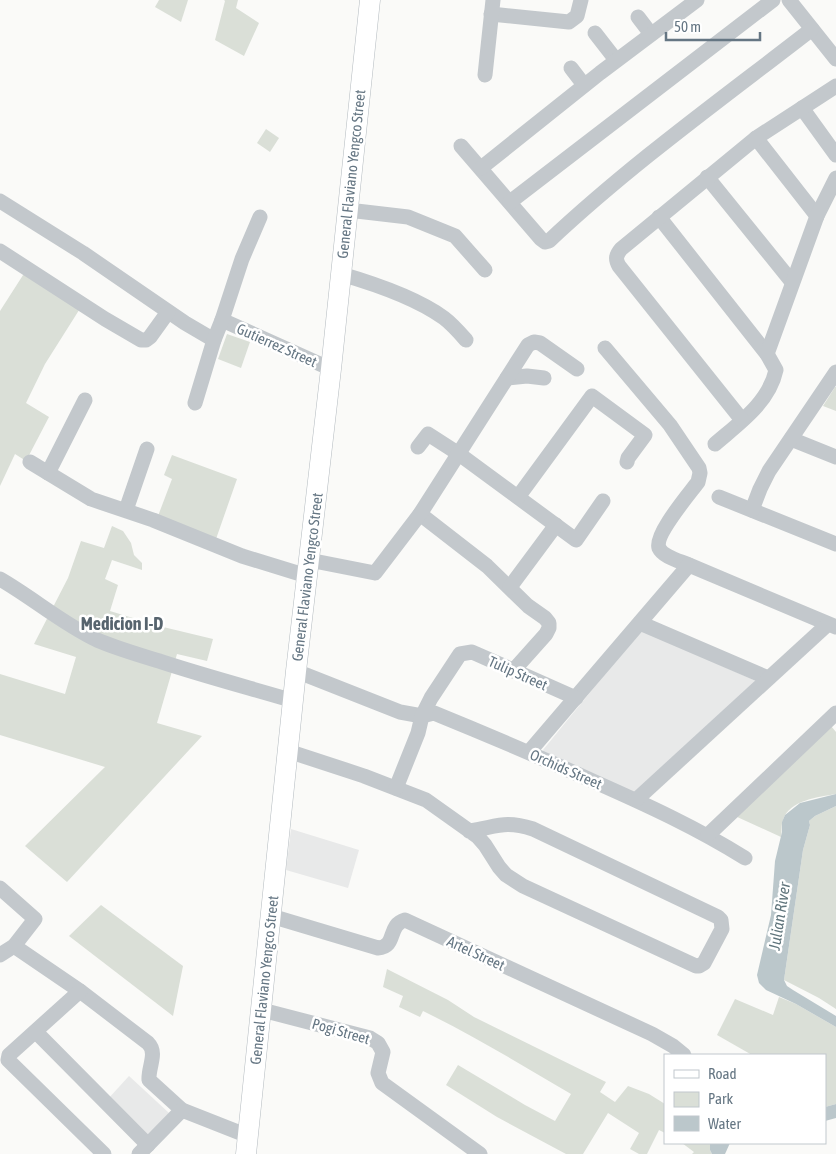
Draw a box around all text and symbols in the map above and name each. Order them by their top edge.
scale bar [666,10,760,42]
text: 50 m [674,18,701,35]
street label: General Flaviano Yengco Street [334,89,368,259]
street label: Gutierrez Street [234,320,320,370]
street label: General Flaviano Yengco Street [288,492,326,662]
district label: Medicion I-D [81,613,163,634]
street label: Tulip Street [486,653,550,693]
street label: Orchids Street [527,746,605,792]
water label: Julian River [765,880,793,952]
street label: General Flaviano Yengco Street [247,895,281,1065]
street label: Artel Street [445,932,507,974]
street label: Pogi Street [310,1015,372,1047]
legend [664,1054,826,1144]
text: Road [708,1065,737,1082]
text: Park [708,1090,733,1107]
text: Water [708,1115,741,1132]

